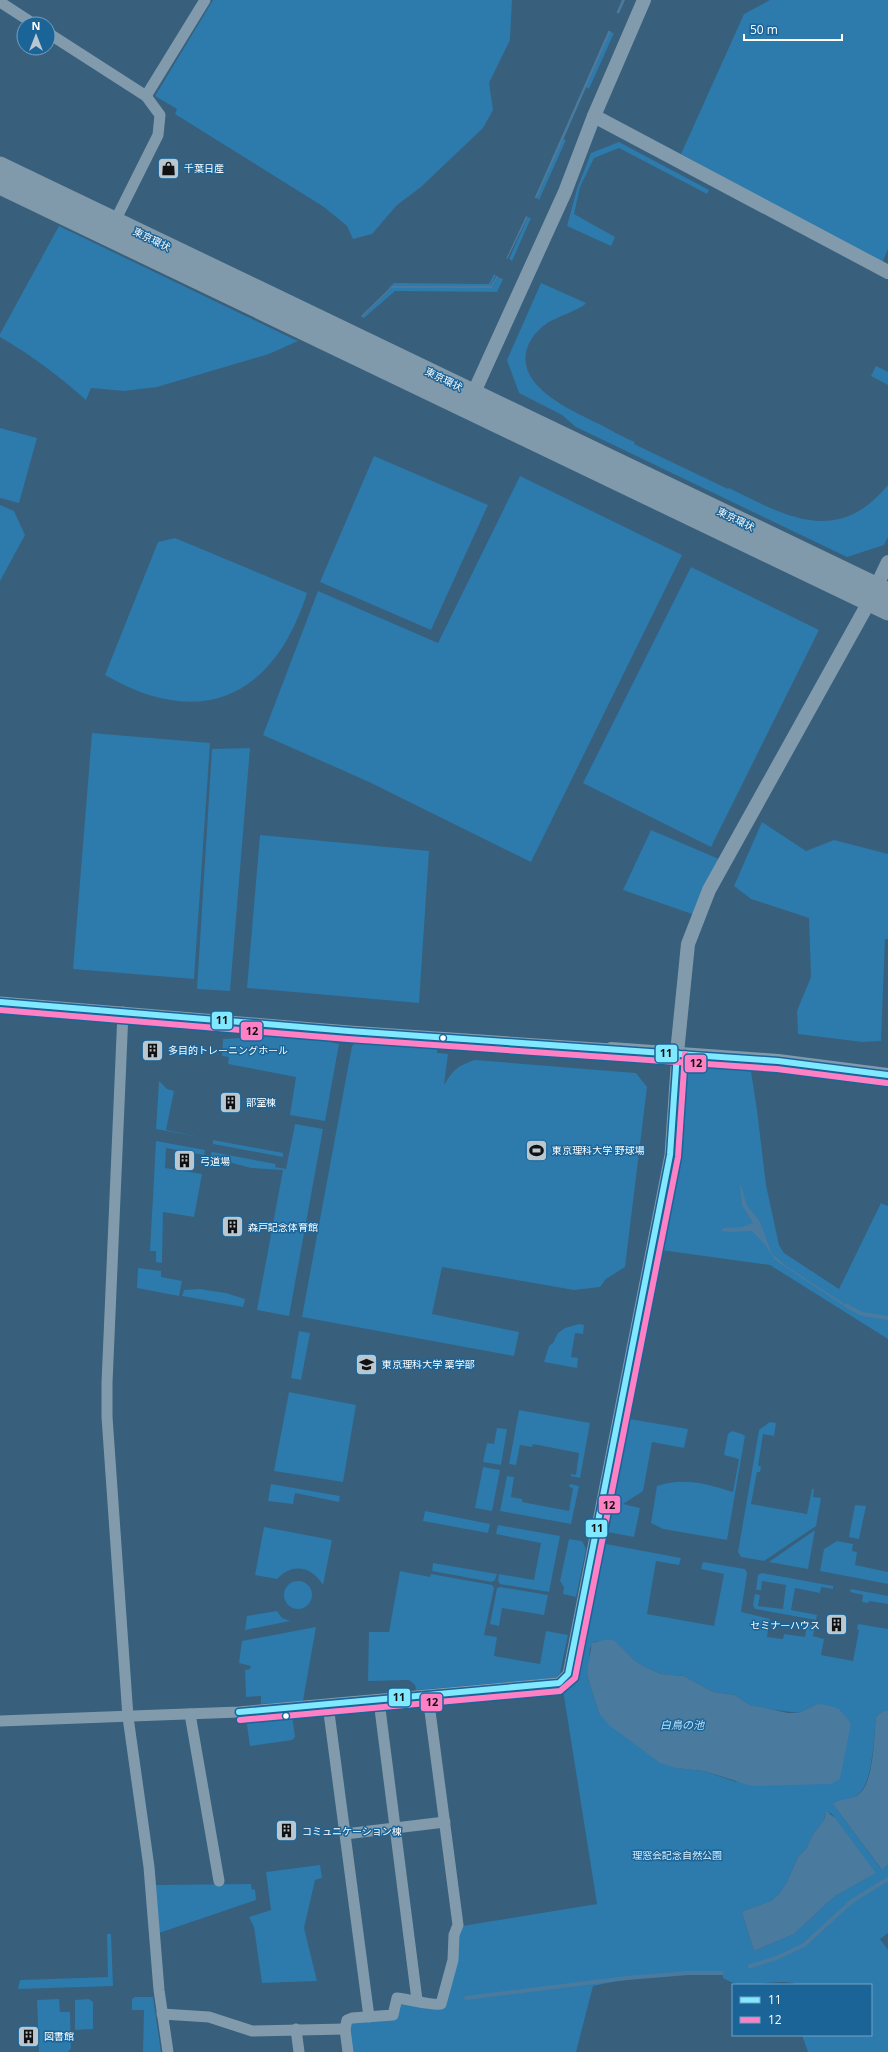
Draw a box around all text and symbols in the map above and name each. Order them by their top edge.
north arrow [16,16,56,56]
scale bar [744,16,842,42]
text: N [32,18,40,33]
text: 50 m [750,21,778,38]
shop icon: 千葉日産 [155,155,181,181]
place label: 千葉日産 [184,161,224,175]
street label: 東京環状 [131,224,173,254]
street label: 東京環状 [423,364,465,394]
street label: 東京環状 [715,504,757,534]
line badge: 11 [211,1011,233,1030]
text: 11 [216,1012,228,1027]
line badge: 12 [240,1021,263,1041]
text: 12 [246,1023,258,1038]
unlabelled marker [438,1033,448,1043]
building icon: 多目的トレーニングホール [140,1037,166,1063]
place label: 多目的トレーニングホール [168,1043,288,1057]
line badge: 11 [655,1044,678,1063]
text: 11 [660,1045,672,1060]
line badge: 12 [684,1054,707,1073]
text: 12 [690,1055,702,1070]
building icon: 部室棟 [217,1089,243,1115]
place label: 部室棟 [246,1095,276,1109]
sports icon: 東京理科大学 野球場 [524,1137,550,1163]
place label: 東京理科大学 野球場 [552,1143,645,1157]
building icon: 弓道場 [172,1148,198,1174]
place label: 弓道場 [200,1154,230,1168]
building icon: 森戸記念体育館 [220,1214,246,1240]
place label: 森戸記念体育館 [248,1220,318,1234]
school or university icon: 東京理科大学 薬学部 [354,1351,380,1377]
place label: 東京理科大学 薬学部 [382,1357,475,1371]
line badge: 12 [598,1495,621,1514]
text: 12 [603,1497,615,1512]
line badge: 11 [585,1519,608,1538]
text: 11 [591,1520,603,1535]
building icon: セミナーハウス [823,1612,849,1638]
place label: セミナーハウス [750,1618,820,1632]
line badge: 11 [388,1688,411,1707]
text: 11 [393,1689,405,1704]
line badge: 12 [420,1693,443,1712]
text: 12 [426,1694,438,1709]
unlabelled marker [281,1711,291,1721]
water label: 白鳥の池 [660,1717,705,1732]
building icon: コミュニケーション棟 [273,1818,299,1844]
place label: コミュニケーション棟 [302,1824,402,1838]
park label: 理窓会記念自然公園 [632,1848,722,1862]
legend [732,1984,872,2036]
text: 11 [768,1991,782,2008]
text: 12 [768,2011,782,2028]
building icon: 図書館 [15,2023,41,2049]
place label: 図書館 [44,2029,74,2043]

